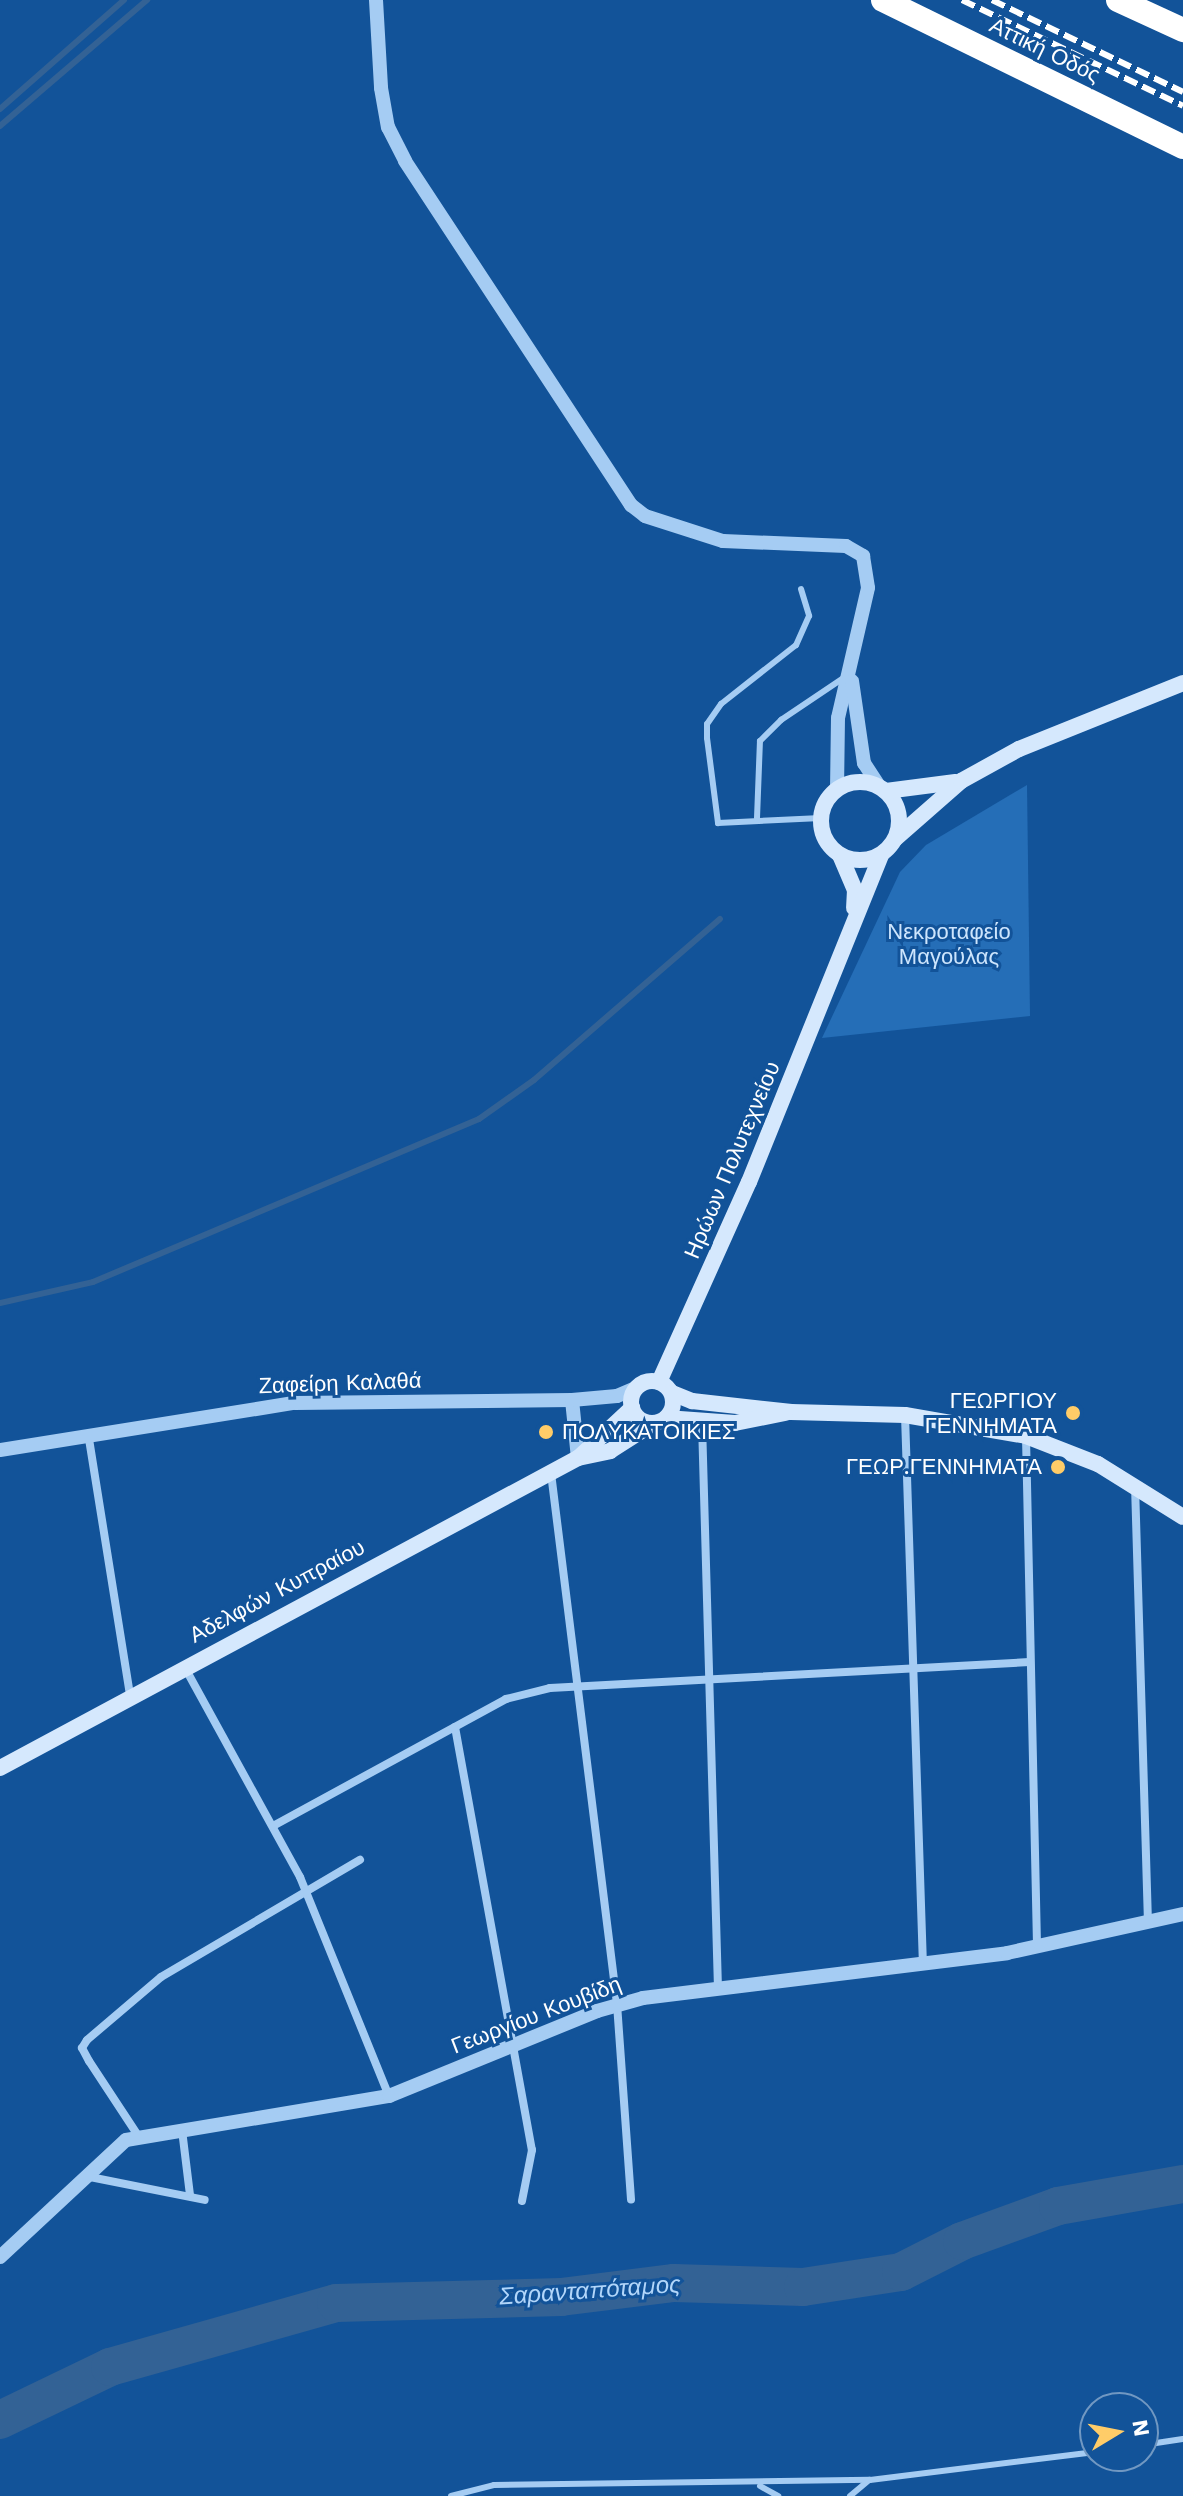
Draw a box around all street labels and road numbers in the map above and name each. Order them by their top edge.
street label: Αττική Οδός [985,12,1105,88]
street label: Ηρώων Πολυτεχνείου [679,1058,785,1262]
street label: Ζαφείρη Καλαθά [258,1367,422,1399]
street label: Αδελφών Κυπραίου [185,1534,369,1648]
street label: Γεωργίου Κουβίδη [447,1970,625,2060]

